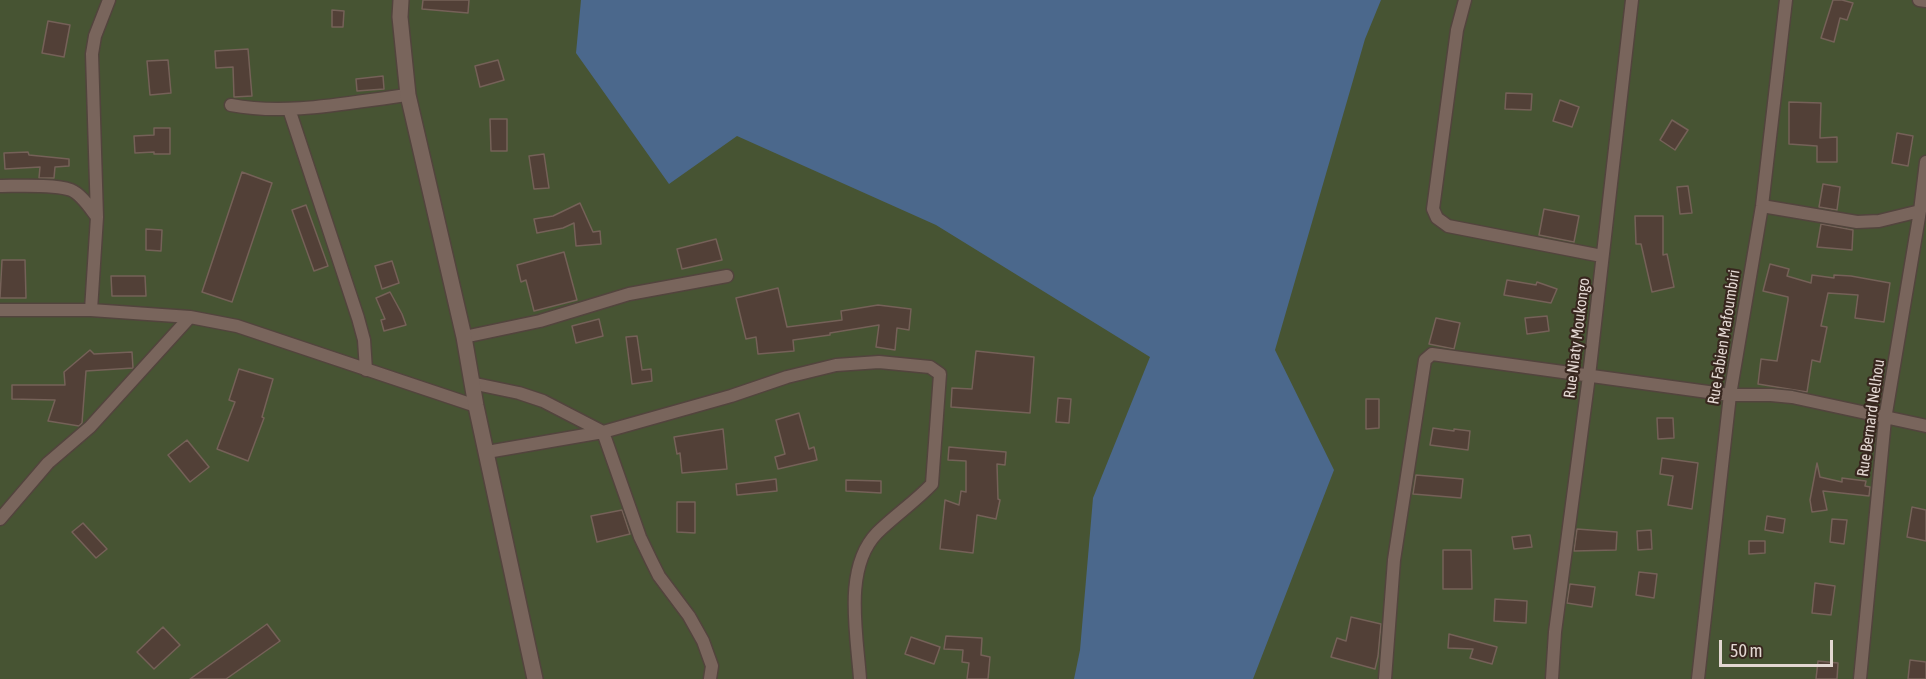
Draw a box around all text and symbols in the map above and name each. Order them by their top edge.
street label: Rue Fabien Mafoumbiri [1704,268,1744,406]
street label: Rue Niaty Moukongo [1560,277,1594,399]
street label: Rue Bernard Nelhou [1853,358,1889,478]
scale bar [1722,628,1836,666]
text: 50 m [1730,640,1762,661]

